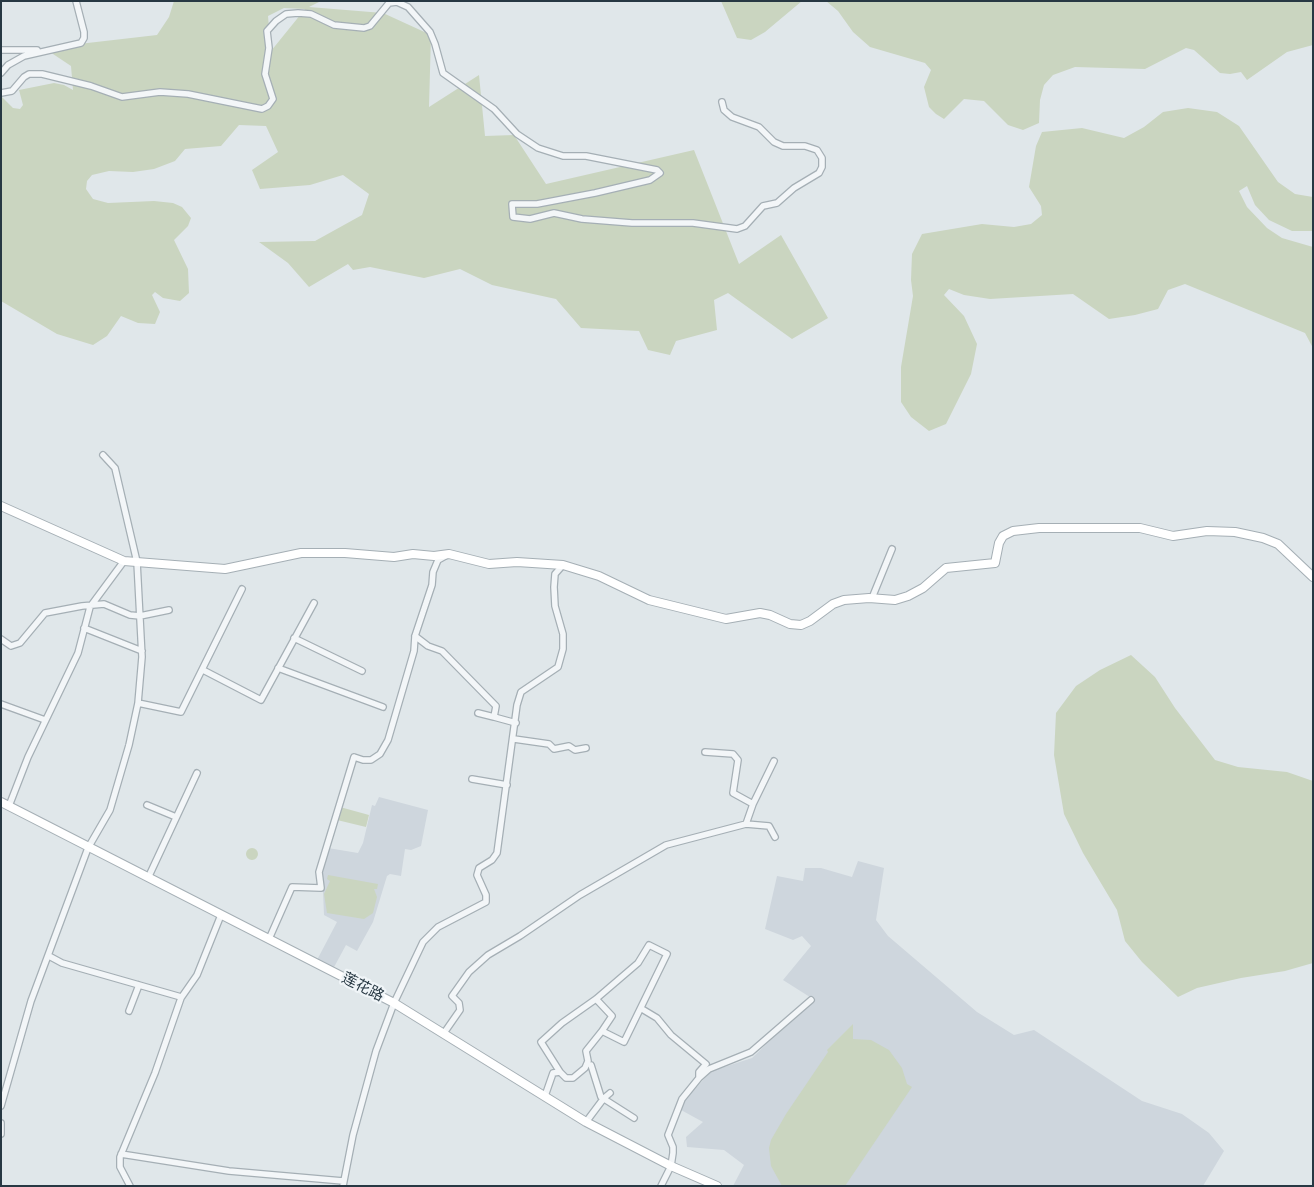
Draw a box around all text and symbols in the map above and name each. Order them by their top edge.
street label: 莲花路 [339,969,387,1005]

